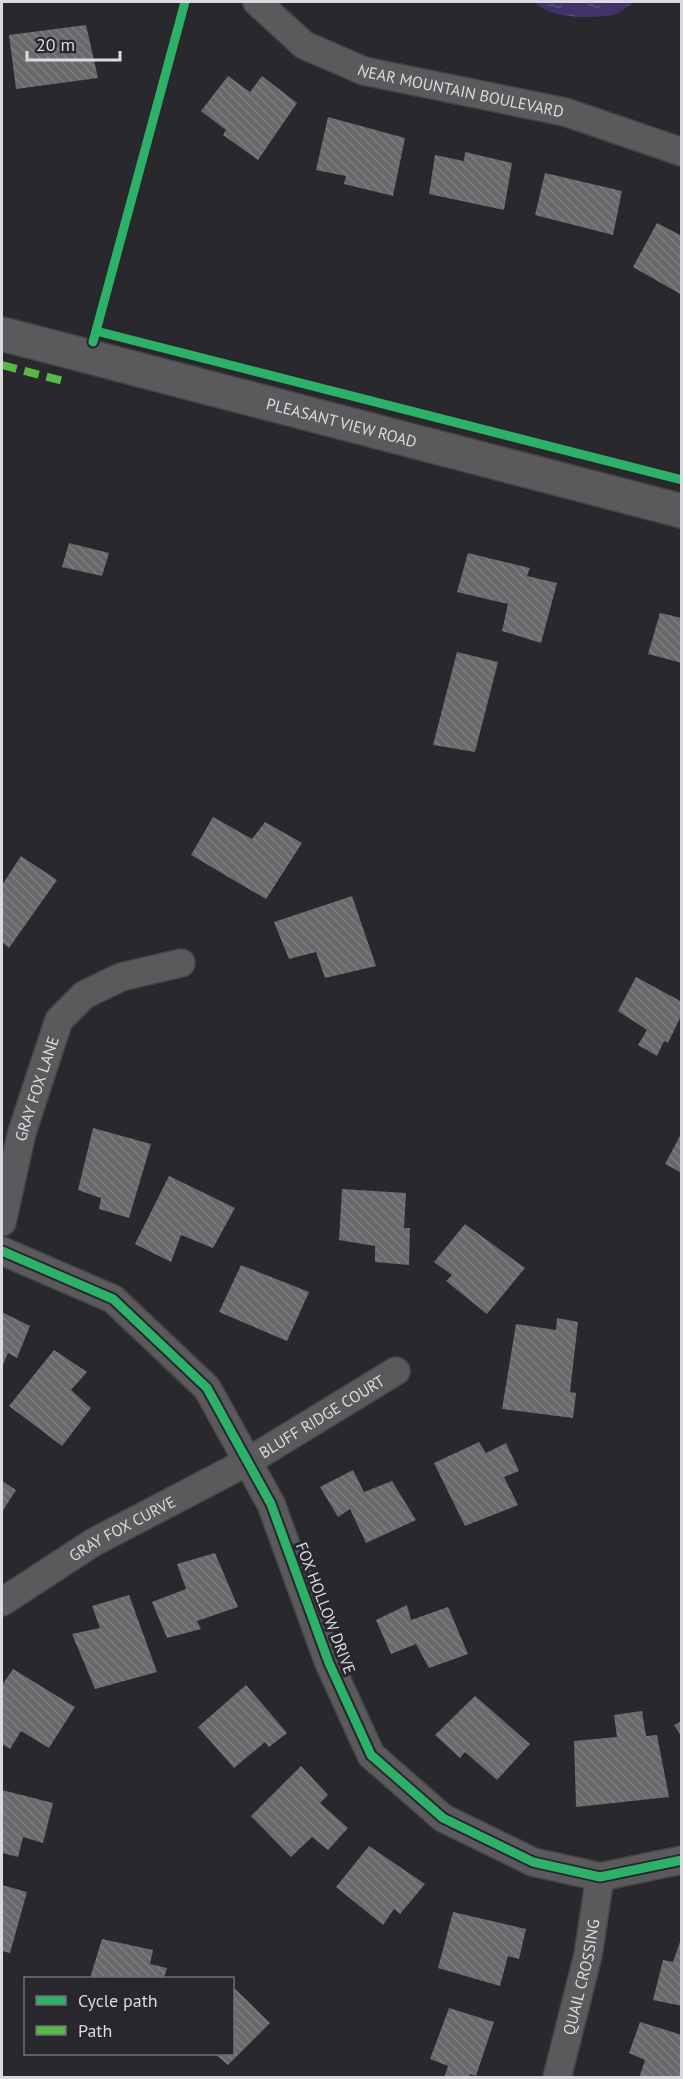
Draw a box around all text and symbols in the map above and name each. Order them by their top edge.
scale bar [27,24,120,62]
text: 20 m [36,33,75,56]
street label: NEAR MOUNTAIN BOULEVARD [355,59,566,122]
street label: PLEASANT VIEW ROAD [264,393,419,452]
street label: GRAY FOX LANE [10,1033,63,1143]
street label: BLUFF RIDGE COURT [255,1370,388,1462]
street label: GRAY FOX CURVE [65,1491,179,1566]
street label: FOX HOLLOW DRIVE [292,1539,360,1677]
street label: QUAIL CROSSING [558,1918,603,2037]
legend [24,1977,234,2055]
text: Cycle path [78,1989,158,2012]
text: Path [78,2019,112,2042]

